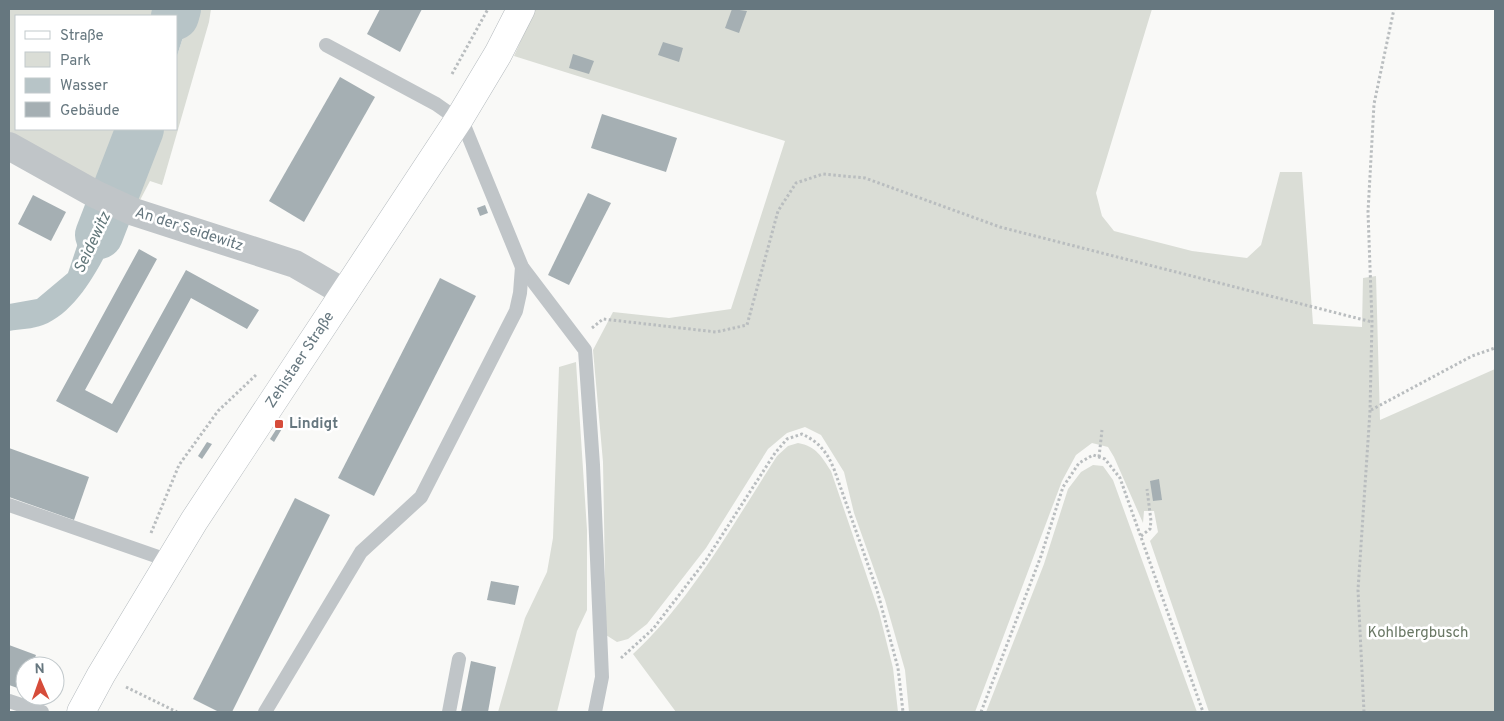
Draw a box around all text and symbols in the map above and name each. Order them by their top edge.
legend [15,15,178,130]
text: Straße [60,27,104,46]
text: Park [60,52,91,71]
text: Wasser [60,77,108,96]
text: Gebäude [60,102,120,121]
street label: An der Seidewitz [132,204,246,256]
water label: Seidewitz [70,208,116,277]
street label: Zehistaer Straße [262,308,339,412]
place label: Lindigt [289,415,338,434]
marker: Lindigt [273,418,285,430]
park label: Kohlbergbusch [1368,624,1468,643]
north arrow [15,656,65,706]
text: N [34,661,45,678]

